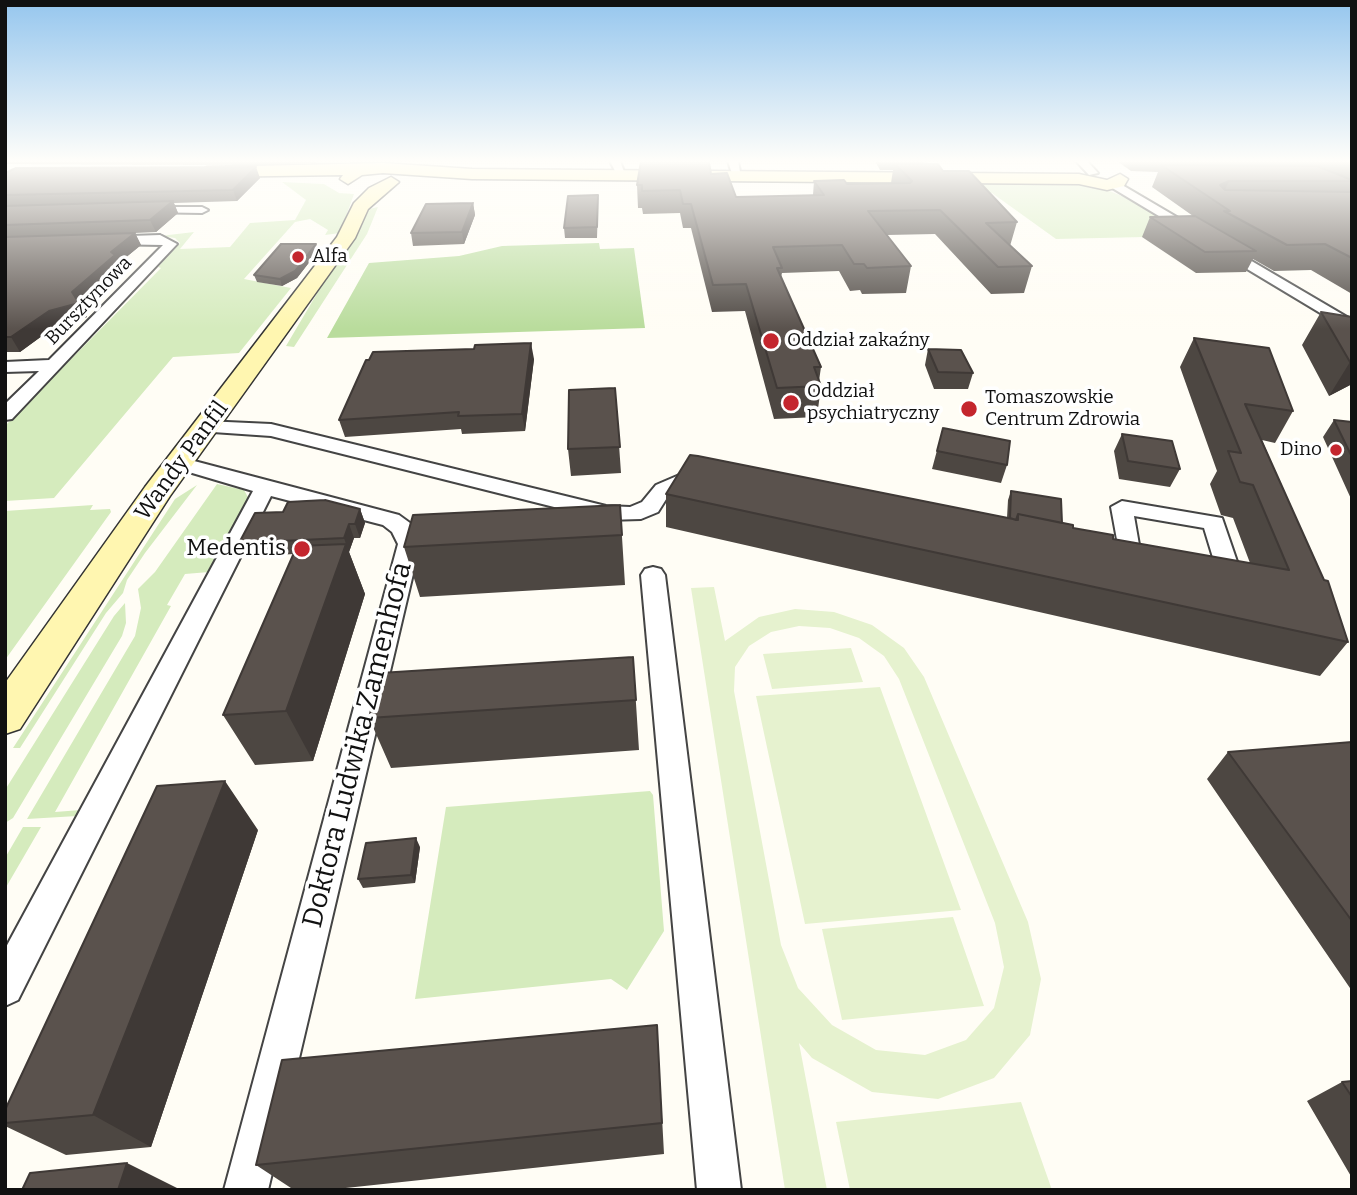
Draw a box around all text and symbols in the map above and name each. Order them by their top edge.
place label: Alfa [312,246,348,268]
marker: Alfa [290,249,306,265]
street label: Bursztynowa [41,252,137,350]
place label: Oddział zakaźny [787,330,929,352]
marker: Oddział zakaźny [761,331,781,351]
place label: Oddział psychiatryczny [807,381,939,425]
place label: Tomaszowskie Centrum Zdrowia [985,387,1140,431]
marker: Oddział psychiatryczny [781,393,801,413]
street label: Wandy Panfil [129,396,235,526]
marker: Tomaszowskie Centrum Zdrowia [959,399,979,419]
place label: Dino [1280,439,1322,461]
marker: Dino [1328,442,1344,458]
place label: Medentis [186,535,286,563]
marker: Medentis [292,539,312,559]
street label: Doktora Ludwika Zamenhofa [296,559,420,931]

